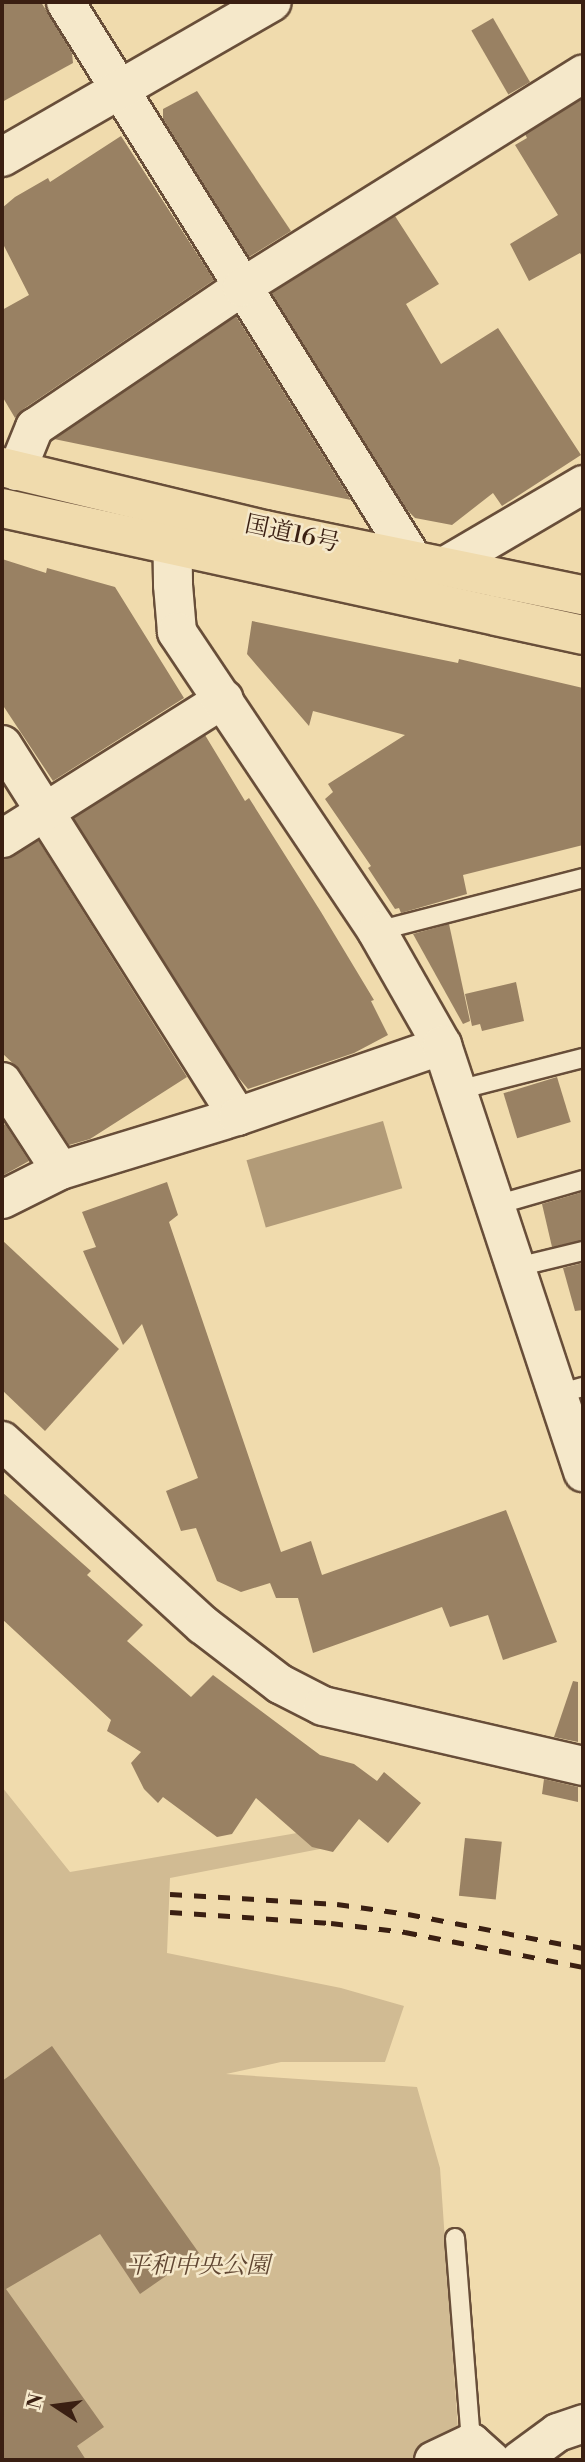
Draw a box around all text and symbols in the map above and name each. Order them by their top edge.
street label: 国道16号 [242,511,342,559]
park label: 平和中央公園 [126,2253,270,2281]
north arrow [21,2371,91,2441]
text: N [22,2391,49,2411]

